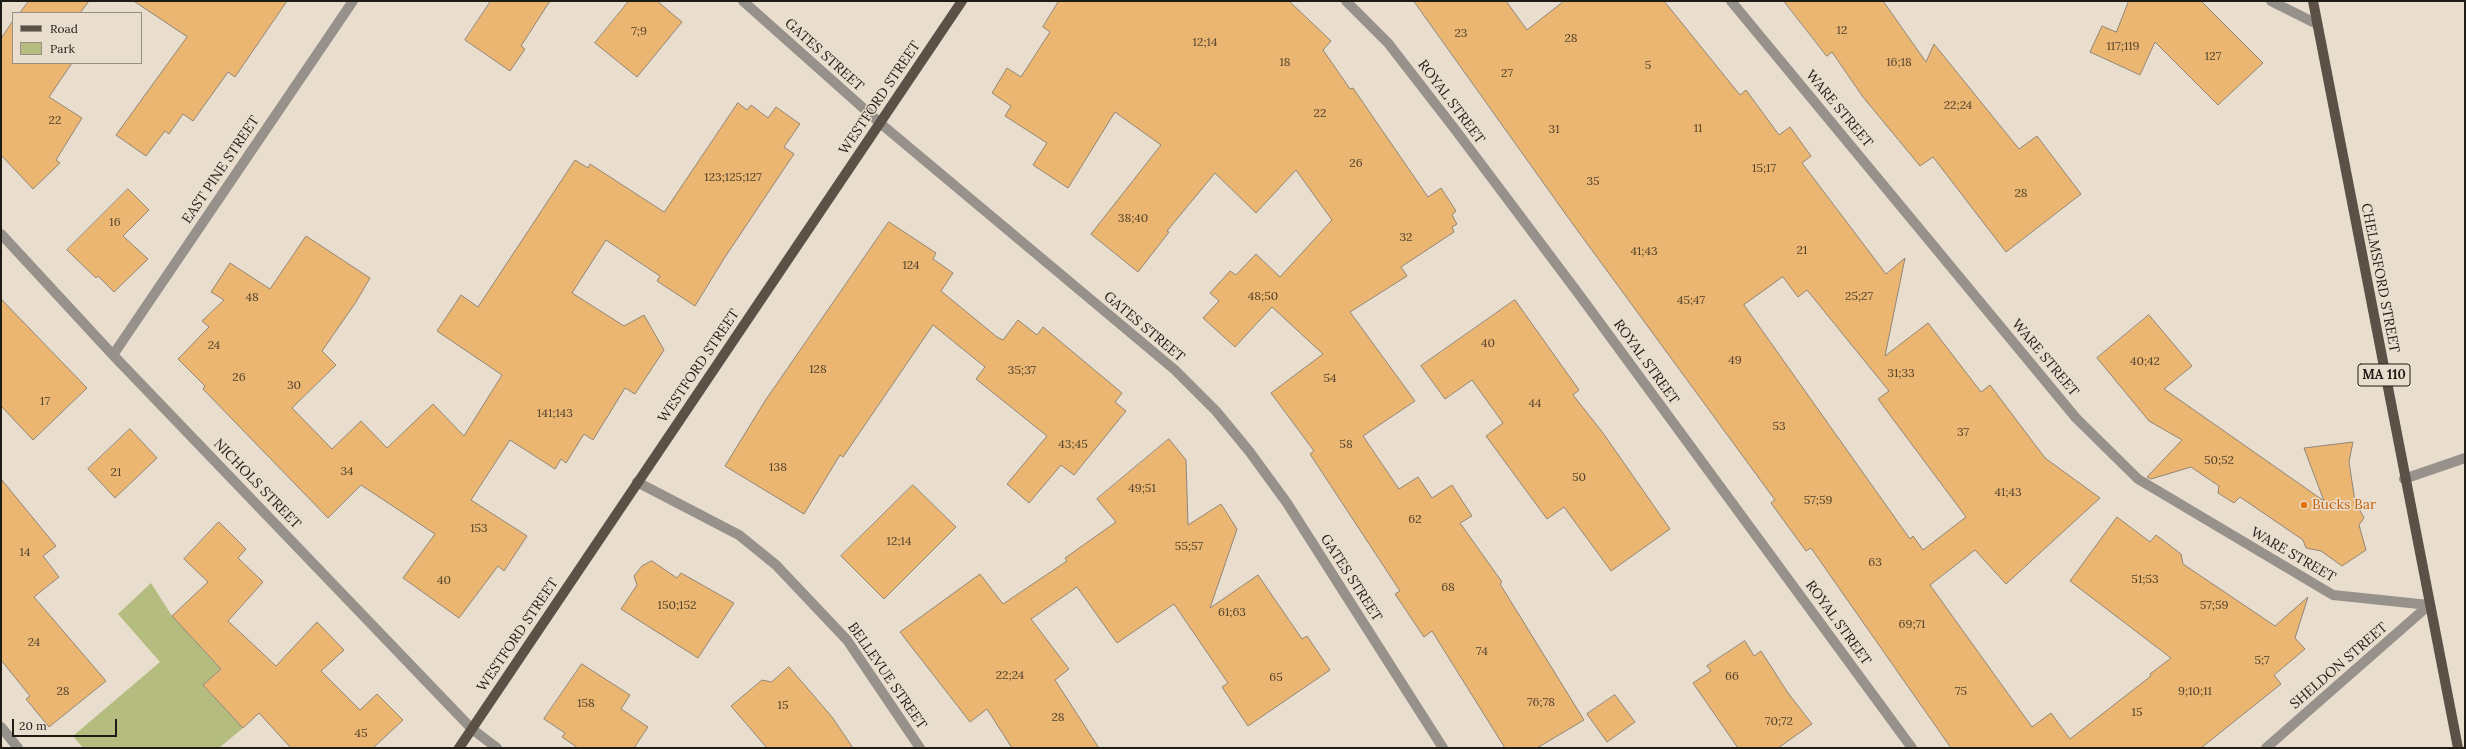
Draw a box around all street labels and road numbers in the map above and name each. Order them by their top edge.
street label: GATES STREET [781,15,867,95]
street label: WESTFORD STREET [836,38,924,158]
street label: ROYAL STREET [1414,57,1488,147]
street label: WARE STREET [1802,67,1876,151]
street label: EAST PINE STREET [179,113,263,227]
street label: CHELMSFORD STREET [2357,202,2403,354]
street label: GATES STREET [1100,288,1188,366]
street label: WESTFORD STREET [655,306,743,426]
street label: ROYAL STREET [1610,316,1682,408]
street label: WARE STREET [2008,316,2082,400]
road number: MA 110 [2358,364,2410,386]
street label: NICHOLS STREET [210,436,304,532]
street label: WARE STREET [2248,524,2338,586]
street label: GATES STREET [1317,531,1385,625]
street label: WESTFORD STREET [474,575,562,695]
street label: ROYAL STREET [1802,577,1874,669]
street label: BELLEVUE STREET [844,619,930,733]
street label: SHELDON STREET [2287,619,2391,713]

